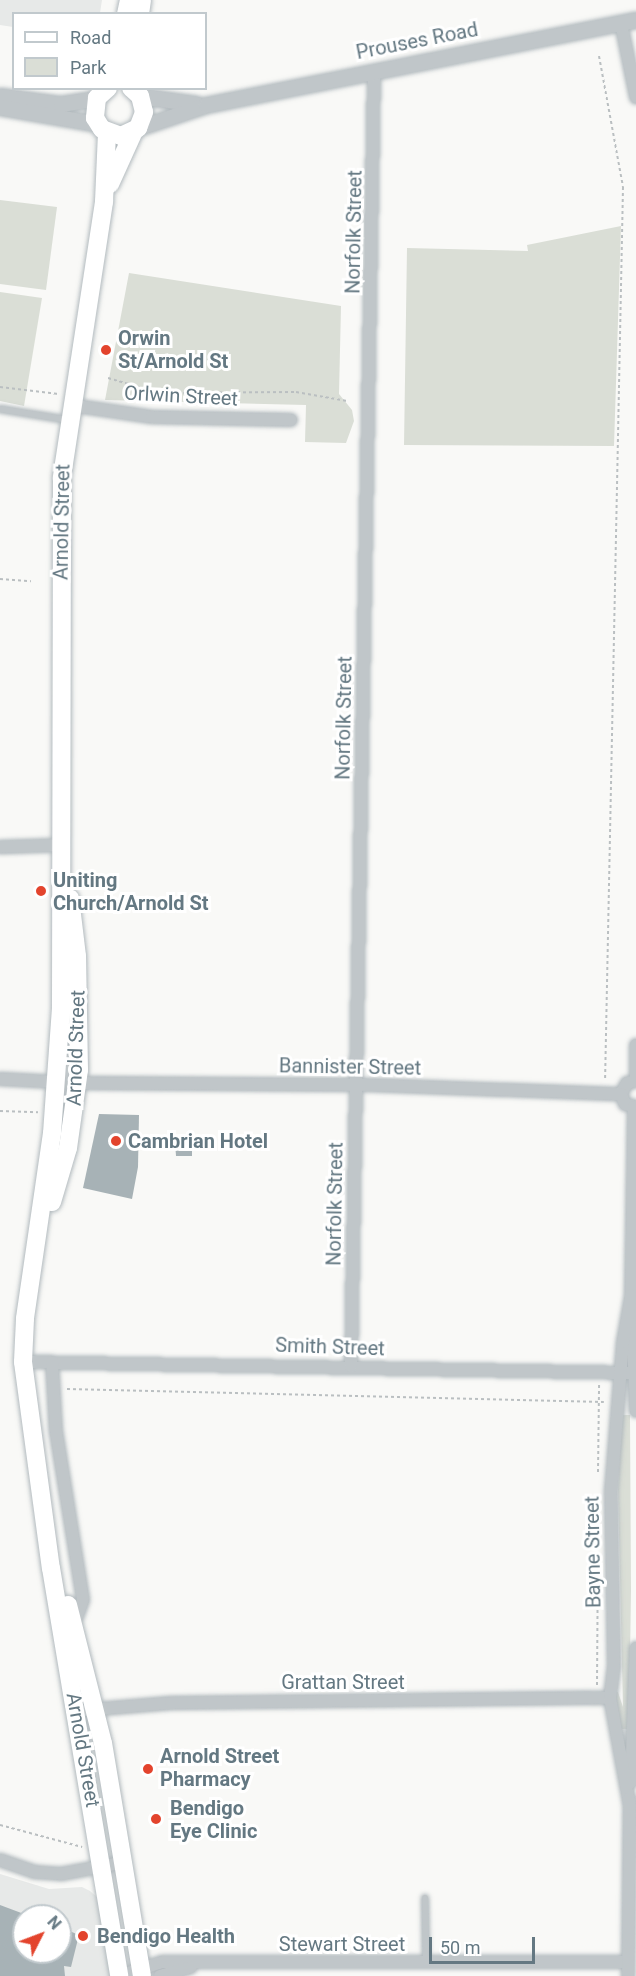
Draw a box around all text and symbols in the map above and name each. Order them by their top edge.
legend [12,12,207,90]
street label: Prouses Road [354,17,480,65]
text: Road [70,27,111,48]
text: Park [70,57,106,78]
street label: Norfolk Street [341,170,367,294]
place label: Orwin St/Arnold St [118,326,228,373]
marker: Orwin St/Arnold St [99,343,113,357]
street label: Orlwin Street [123,381,239,411]
street label: Arnold Street [49,464,75,580]
street label: Norfolk Street [331,656,357,780]
place label: Uniting Church/Arnold St [53,868,209,915]
marker: Uniting Church/Arnold St [34,884,48,898]
street label: Arnold Street [62,990,90,1106]
street label: Bannister Street [279,1054,421,1080]
place label: Cambrian Hotel [128,1129,268,1153]
marker: Cambrian Hotel [109,1134,123,1148]
street label: Norfolk Street [322,1142,348,1266]
street label: Smith Street [275,1333,385,1361]
street label: Bayne Street [580,1496,606,1608]
street label: Grattan Street [281,1670,405,1694]
street label: Arnold Street [61,1691,105,1809]
place label: Arnold Street Pharmacy [160,1745,279,1792]
marker: Arnold Street Pharmacy [141,1762,155,1776]
place label: Bendigo Eye Clinic [170,1796,257,1843]
marker: Bendigo Eye Clinic [147,1810,165,1828]
north arrow [12,1904,72,1964]
text: N [43,1912,65,1934]
place label: Bendigo Health [97,1924,235,1948]
scale bar [432,1925,538,1963]
marker: Bendigo Health [74,1927,92,1945]
street label: Stewart Street [279,1932,405,1956]
text: 50 m [440,1937,480,1958]

